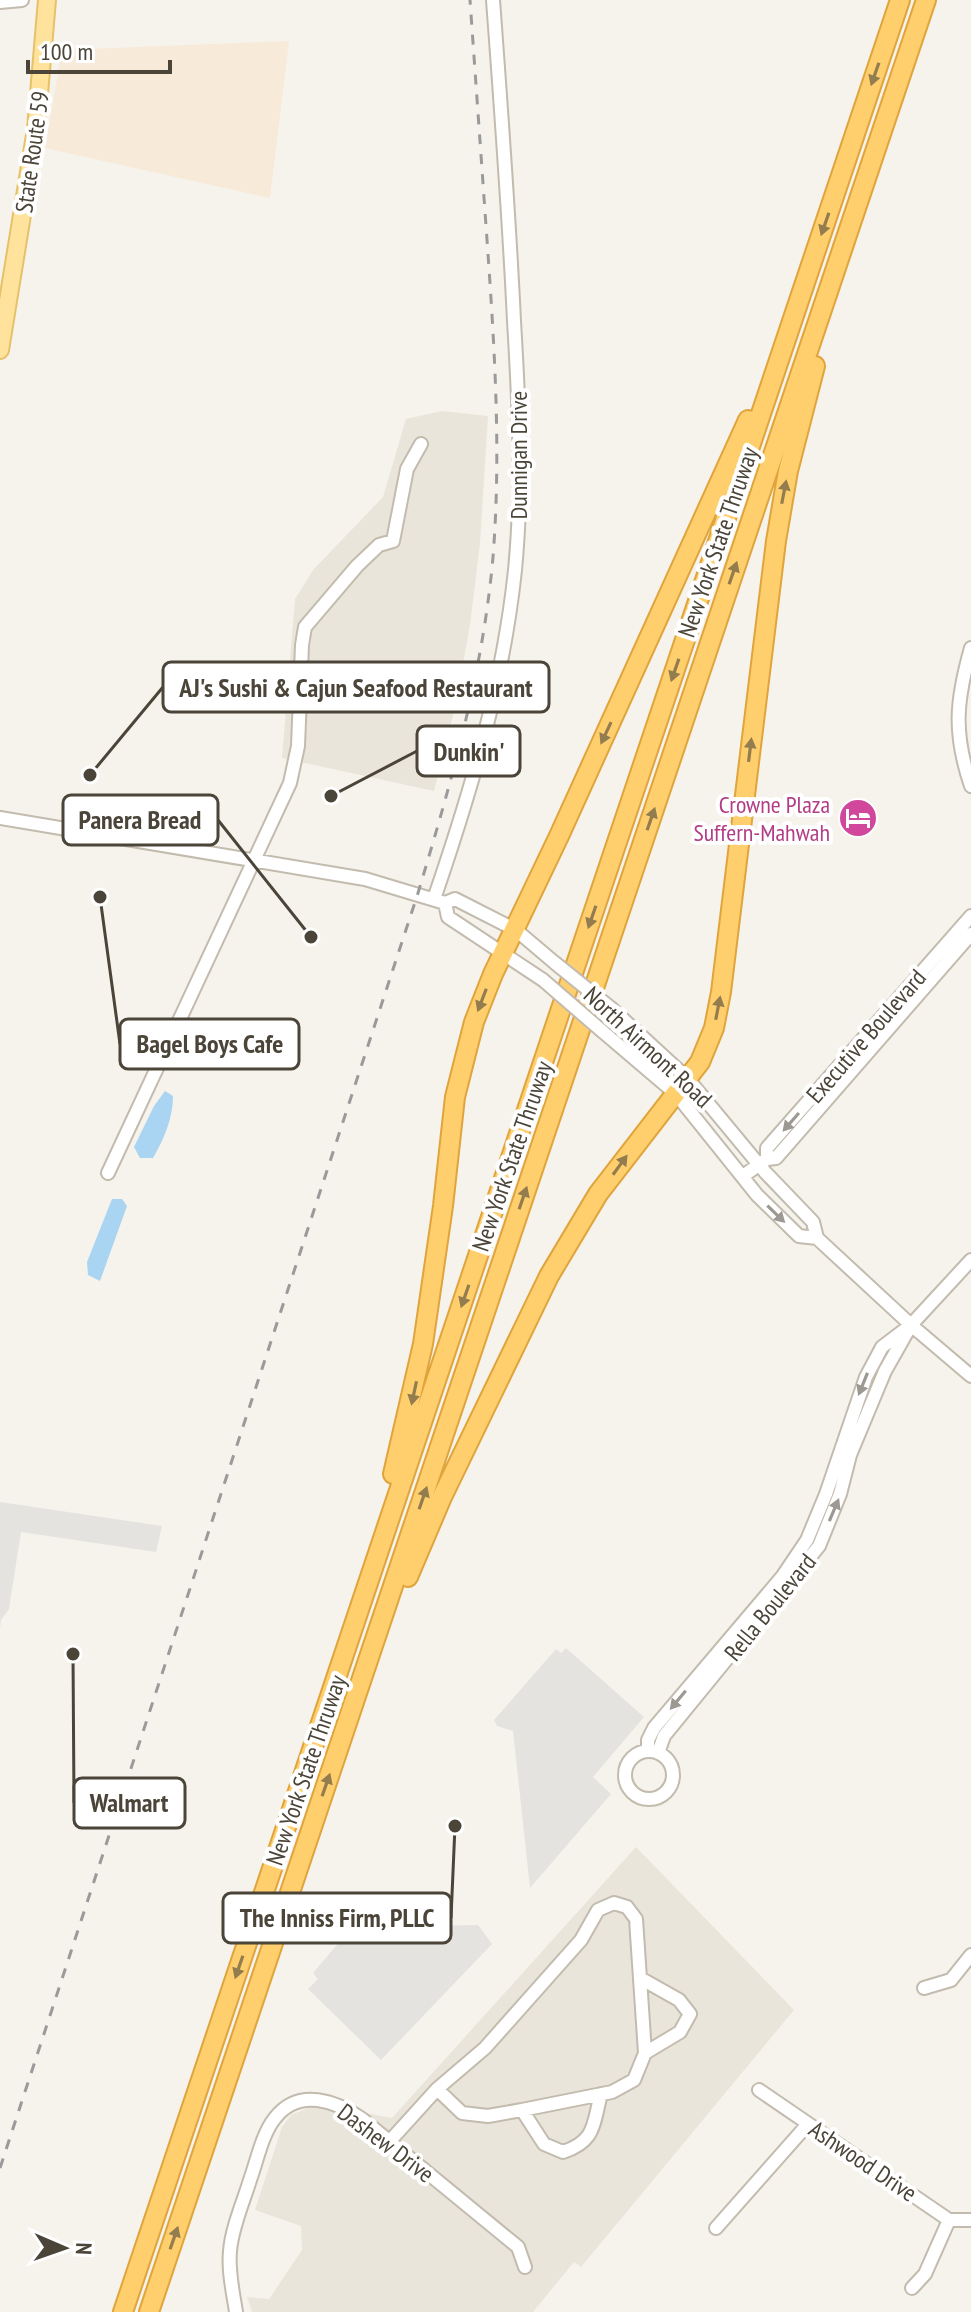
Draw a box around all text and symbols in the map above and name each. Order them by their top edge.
scale bar [28,24,170,74]
text: 100 m [40,36,93,67]
one-way arrow [869,62,881,86]
street label: State Route 59 [8,89,56,215]
one-way arrow [819,212,831,236]
street label: Dunnigan Drive [503,391,534,519]
street label: New York State Thruway [671,443,765,641]
one-way arrow [778,480,791,505]
one-way arrow [728,560,740,584]
one-way arrow [669,659,681,683]
callout: AJ's Sushi & Cajun Seafood Restaurant [163,662,549,712]
text: AJ's Sushi & Cajun Seafood Restaurant [178,671,533,704]
one-way arrow [599,722,613,745]
callout: Dunkin' [417,726,520,776]
text: Dunkin' [433,735,505,768]
one-way arrow [744,737,757,762]
place label: Crowne Plaza Suffern-Mahwah [693,789,830,848]
callout: Panera Bread [63,795,218,845]
hotel icon: Crowne Plaza Suffern-Mahwah [837,797,879,839]
text: Panera Bread [79,803,201,836]
one-way arrow [645,807,657,831]
one-way arrow [586,905,598,929]
street label: Executive Boulevard [799,963,933,1109]
street label: North Airmont Road [577,980,719,1114]
one-way arrow [475,988,488,1012]
one-way arrow [713,995,725,1020]
callout: Bagel Boys Cafe [120,1019,299,1069]
text: Bagel Boys Cafe [137,1027,283,1060]
street label: New York State Thruway [465,1057,559,1255]
one-way arrow [783,1112,800,1132]
one-way arrow [611,1154,627,1175]
one-way arrow [518,1186,530,1210]
one-way arrow [766,1204,785,1222]
one-way arrow [459,1284,471,1308]
one-way arrow [857,1372,870,1396]
one-way arrow [407,1381,420,1406]
one-way arrow [417,1486,429,1510]
one-way arrow [828,1498,841,1522]
street label: Rella Boulevard [717,1547,823,1667]
street label: New York State Thruway [259,1671,353,1869]
one-way arrow [670,1690,687,1710]
one-way arrow [321,1773,333,1797]
callout: Walmart [74,1778,185,1828]
text: Walmart [89,1786,169,1819]
callout: The Inniss Firm, PLLC [223,1893,451,1943]
text: The Inniss Firm, PLLC [240,1901,434,1934]
one-way arrow [233,1955,245,1979]
street label: Dashew Drive [332,2097,440,2189]
street label: Ashwood Drive [803,2114,923,2208]
north arrow [24,2208,104,2288]
one-way arrow [169,2226,181,2250]
text: N [70,2242,98,2255]

